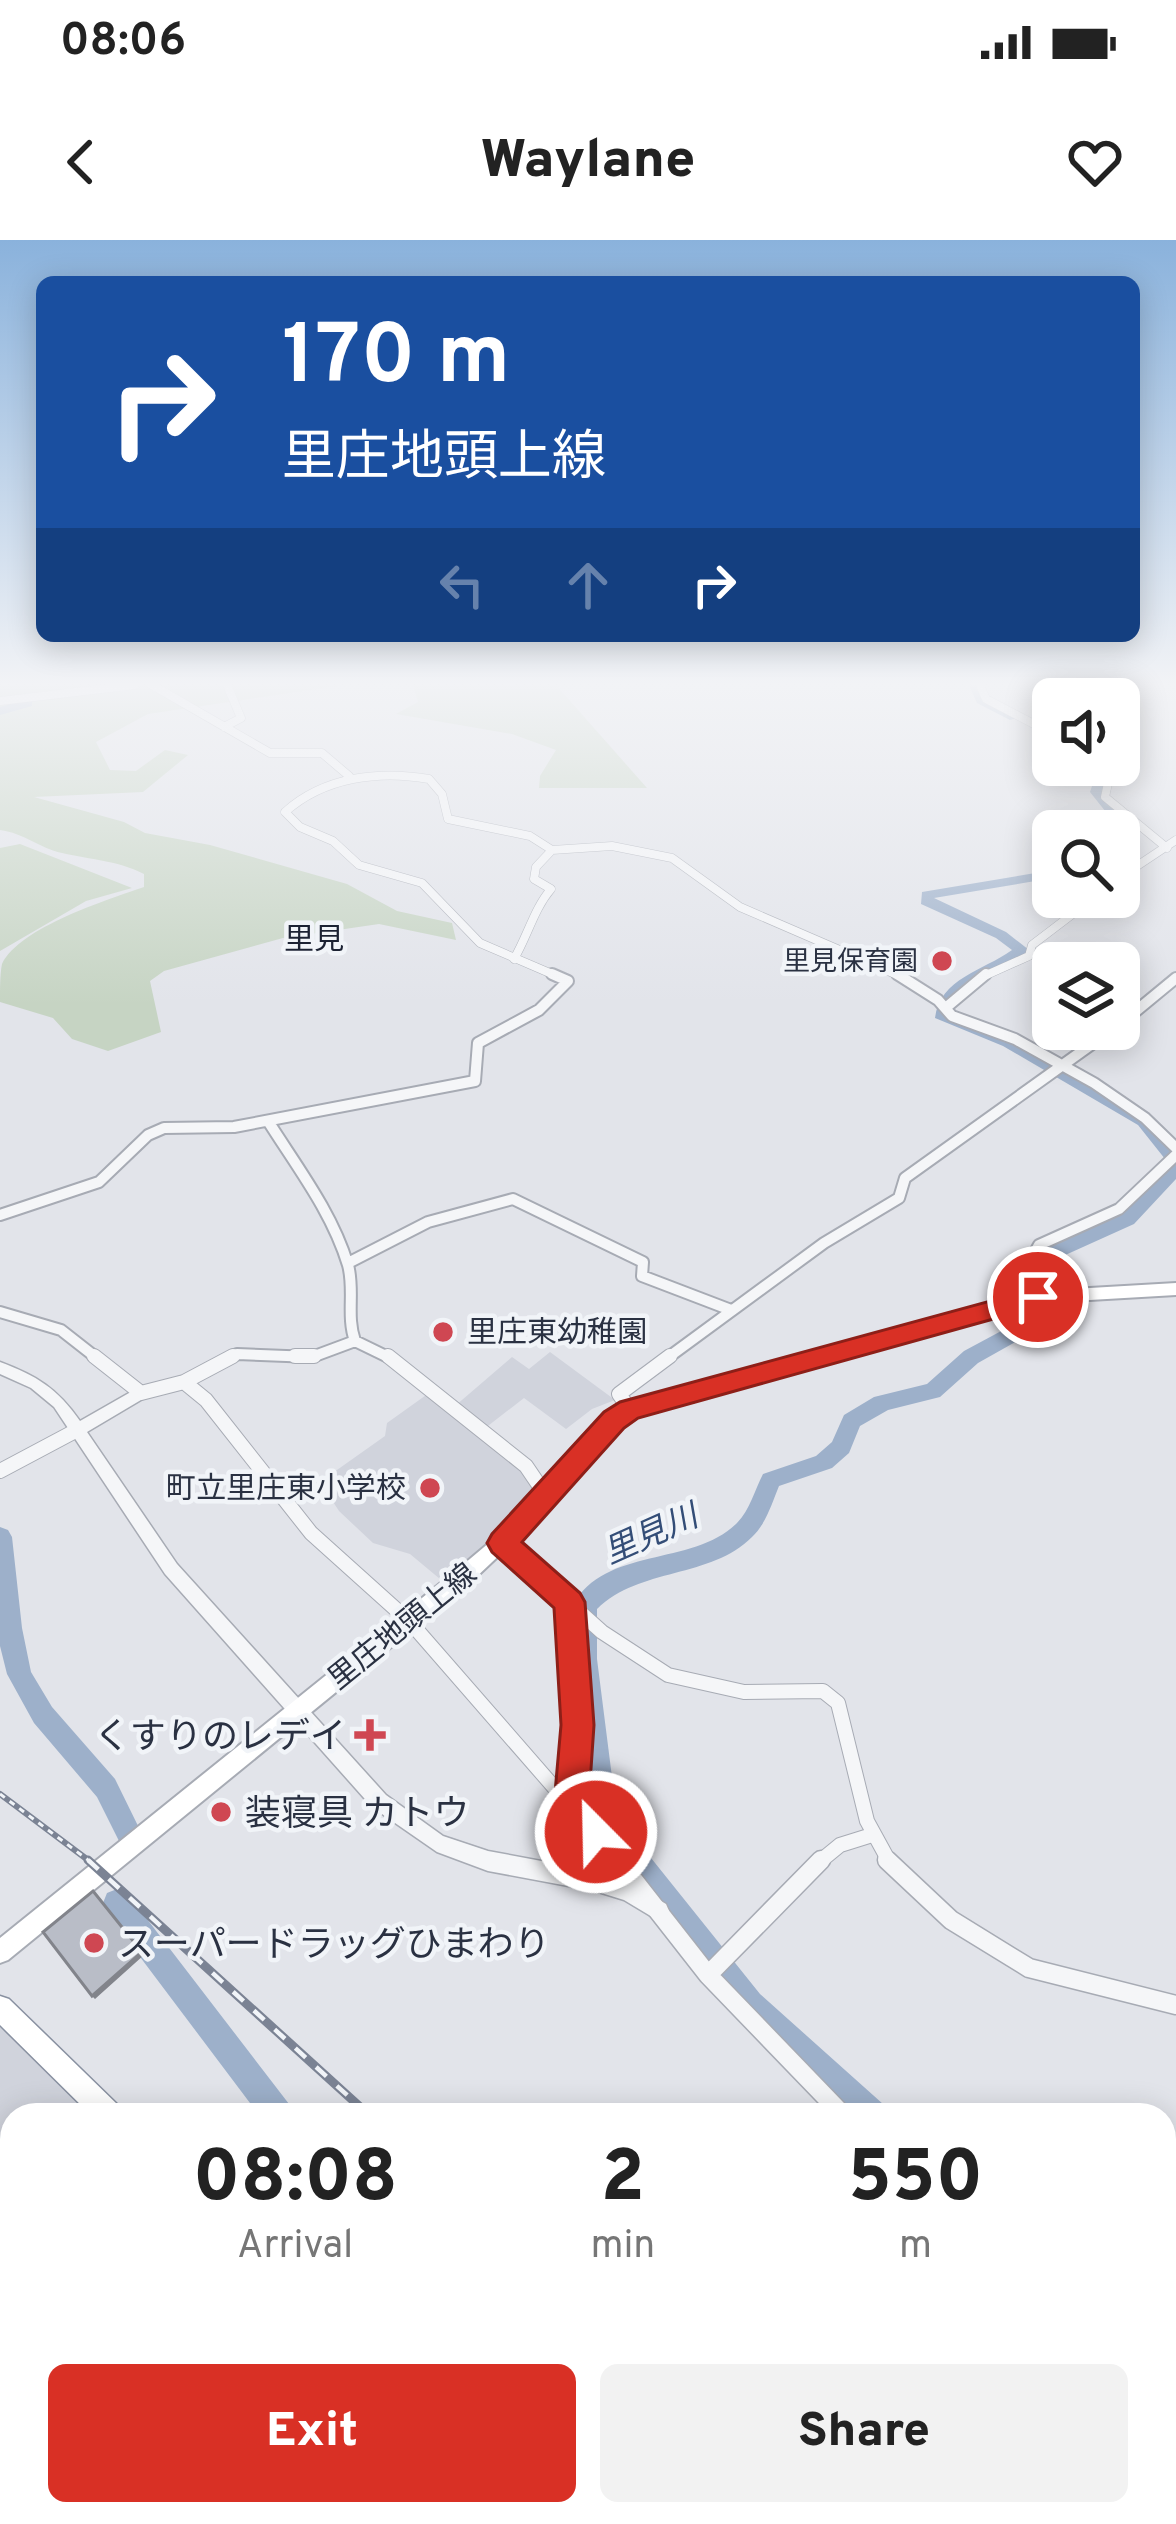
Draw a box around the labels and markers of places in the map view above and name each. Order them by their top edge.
place label: 里見保育園 [783,946,918,980]
marker: 里見保育園 [929,948,955,974]
pin [987,1246,1089,1348]
place label: 里庄東幼稚園 [467,1316,647,1353]
marker: 里庄東幼稚園 [430,1319,456,1345]
place label: 町立里庄東小学校 [166,1472,406,1509]
marker: 町立里庄東小学校 [417,1475,443,1501]
place label: くすりのレデイ [94,1716,346,1762]
marker: くすりのレデイ [357,1722,383,1748]
place label: 装寝具 カトウ [245,1793,469,1839]
marker: 装寝具 カトウ [208,1799,234,1825]
place label: スーパードラッグひまわり [118,1924,550,1970]
marker: スーパードラッグひまわり [81,1930,107,1956]

